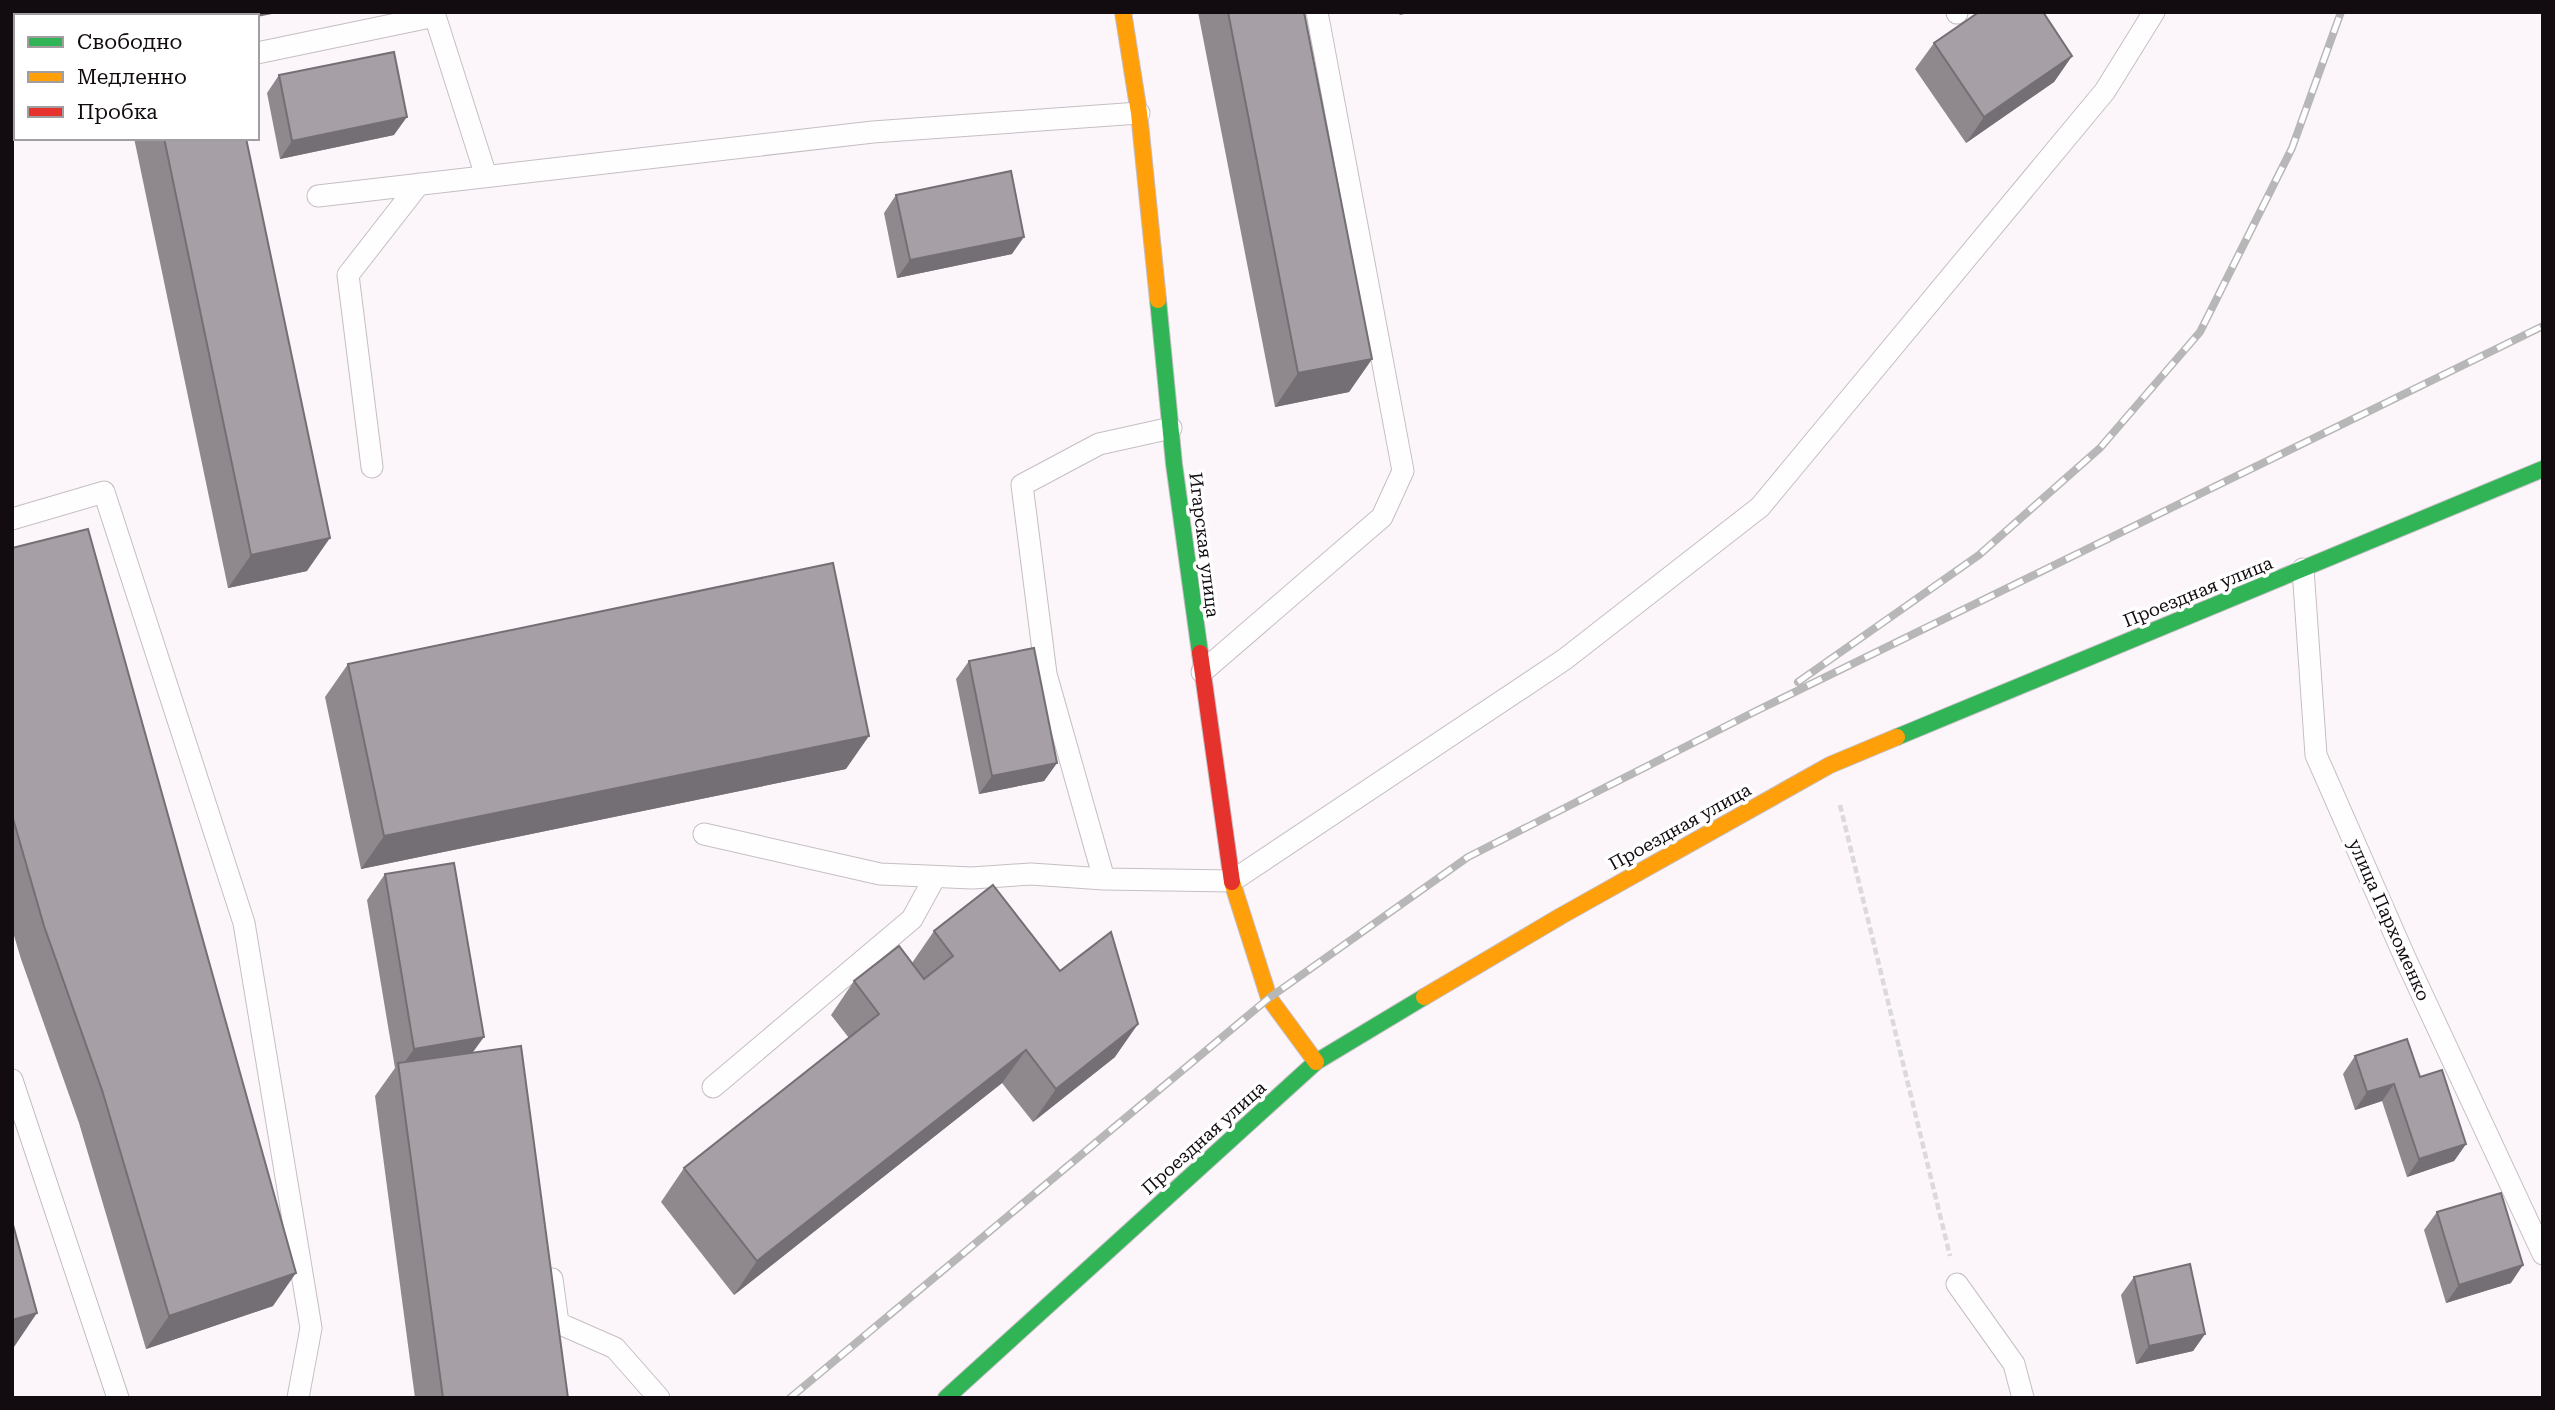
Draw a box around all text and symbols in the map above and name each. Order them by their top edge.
legend [14,14,259,140]
text: Свободно [77,30,183,54]
text: Медленно [77,65,187,89]
text: Пробка [77,100,158,124]
street label: Игарская улица [1185,471,1224,619]
street label: Проездная улица [2120,552,2276,631]
street label: Проездная улица [1605,779,1755,874]
street label: улица Пархоменко [2344,836,2435,1004]
street label: Проездная улица [1137,1076,1270,1199]

